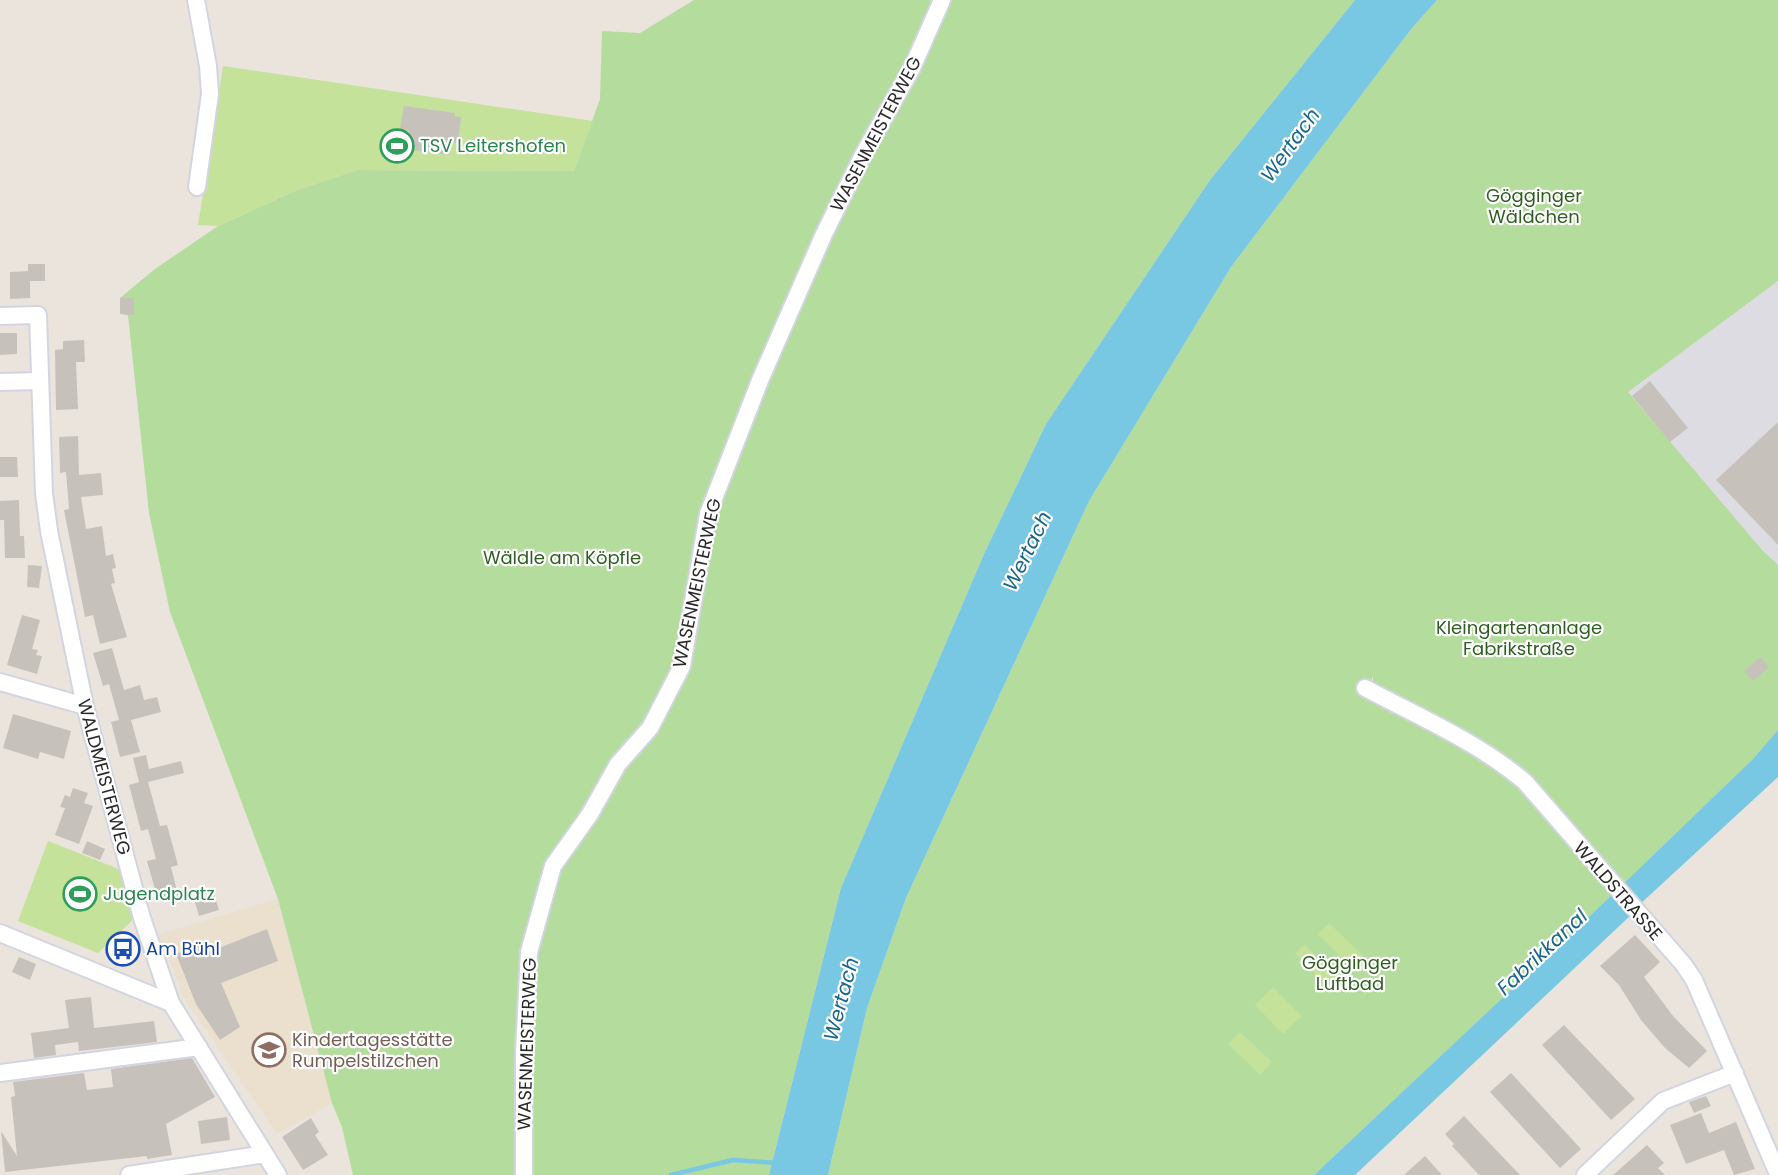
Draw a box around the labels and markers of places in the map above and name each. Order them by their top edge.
sports icon: TSV Leitershofen [379,128,415,164]
place label: TSV Leitershofen [420,133,566,158]
sports icon: Jugendplatz [62,876,98,912]
place label: Jugendplatz [103,881,215,906]
bus stop icon: Am Bühl [105,931,141,967]
place label: Am Bühl [146,936,220,961]
place label: Kindertagesstätte Rumpelstilzchen [292,1027,453,1073]
school or university icon: Kindertagesstätte Rumpelstilzchen [251,1032,287,1068]

